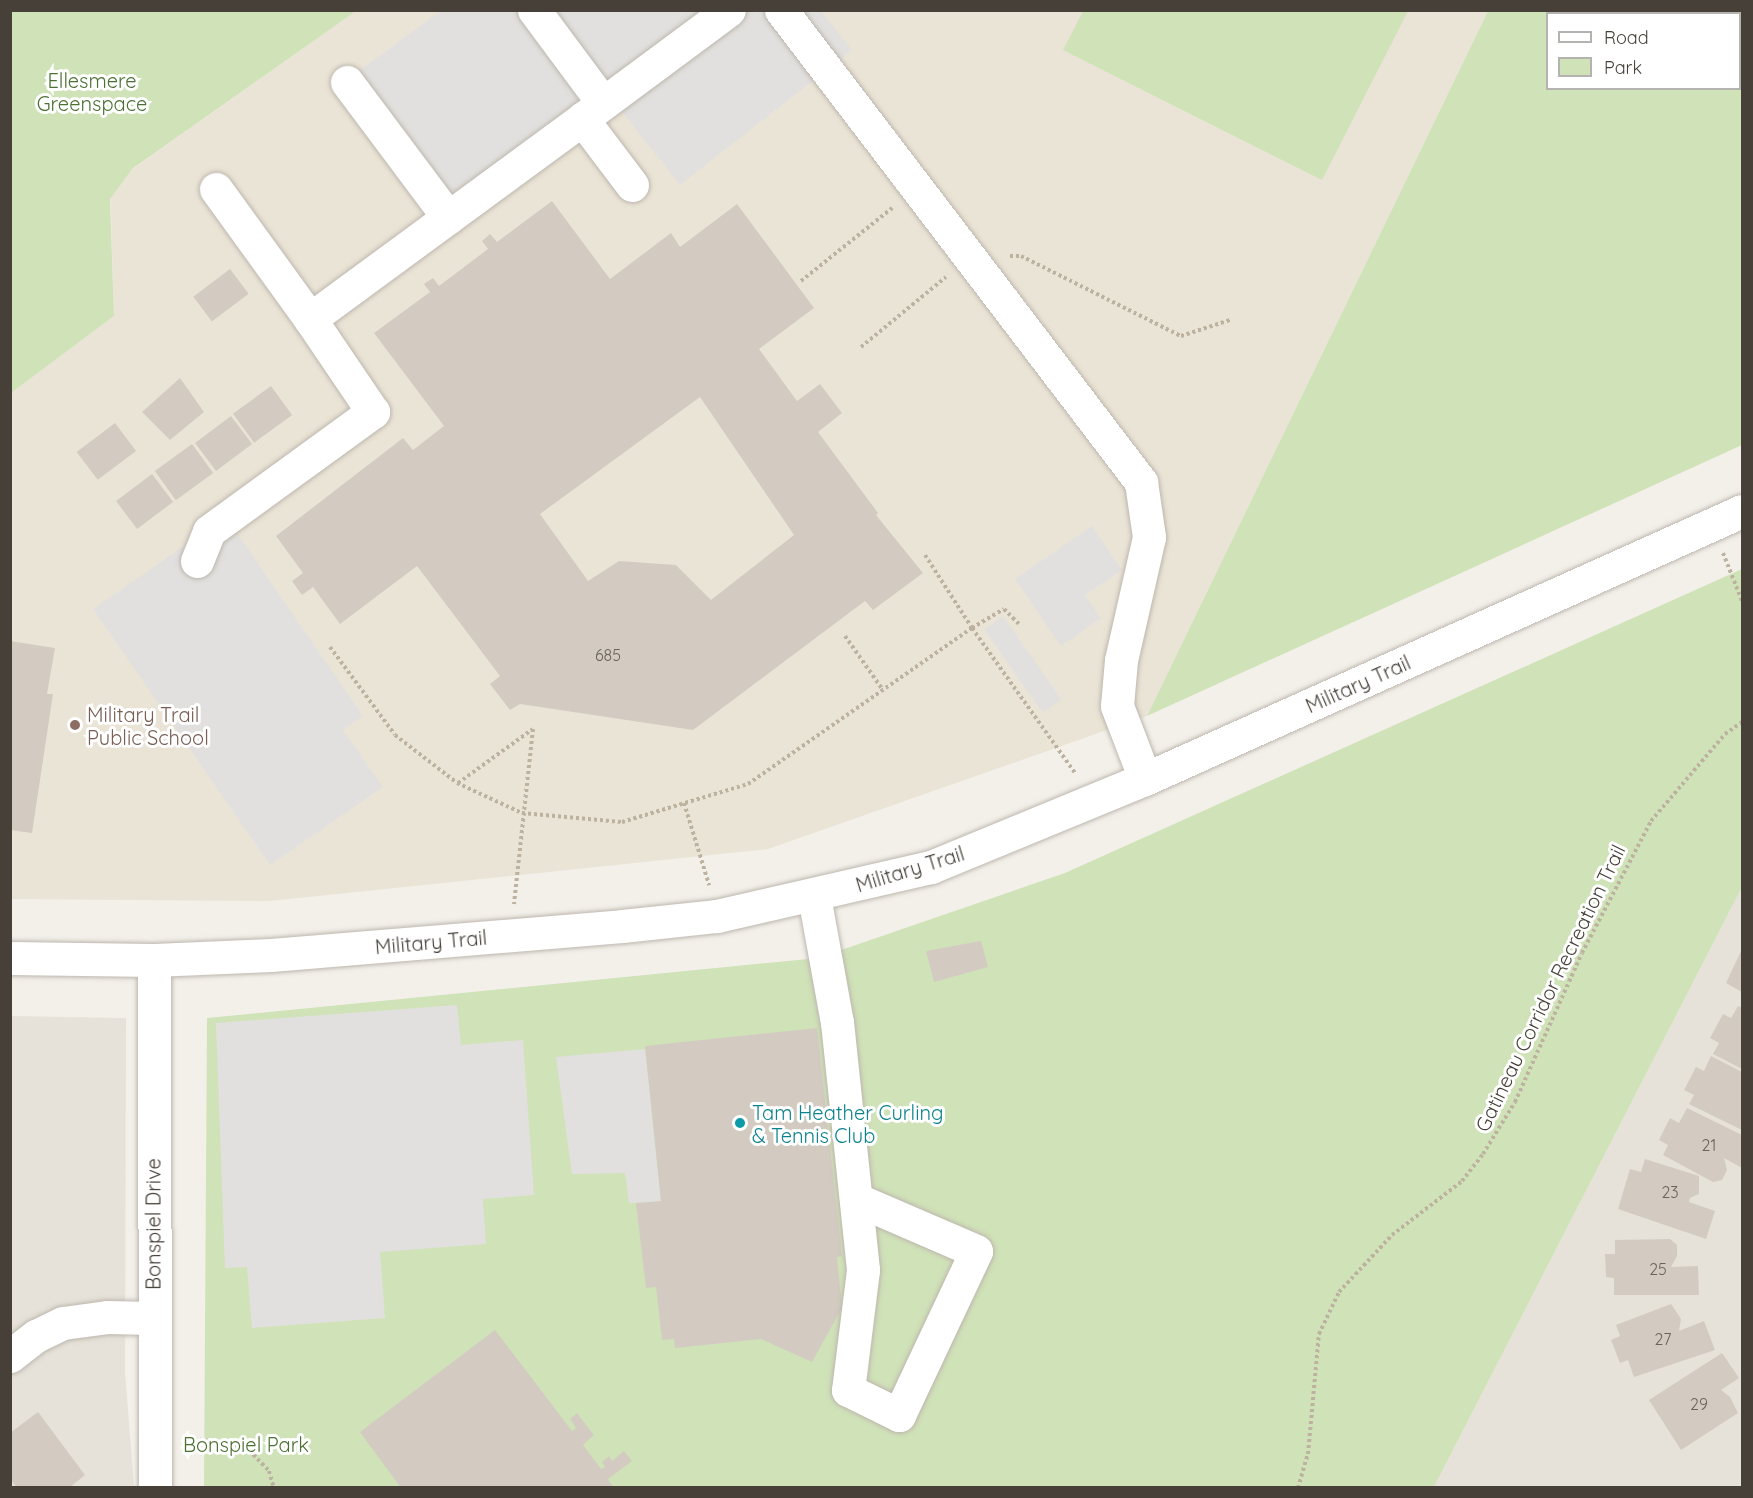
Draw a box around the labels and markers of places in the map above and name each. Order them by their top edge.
place label: Military Trail Public School [87,702,209,749]
marker: Military Trail Public School [68,718,82,732]
place label: Tam Heather Curling & Tennis Club [752,1100,943,1147]
marker: Tam Heather Curling & Tennis Club [733,1116,747,1130]

